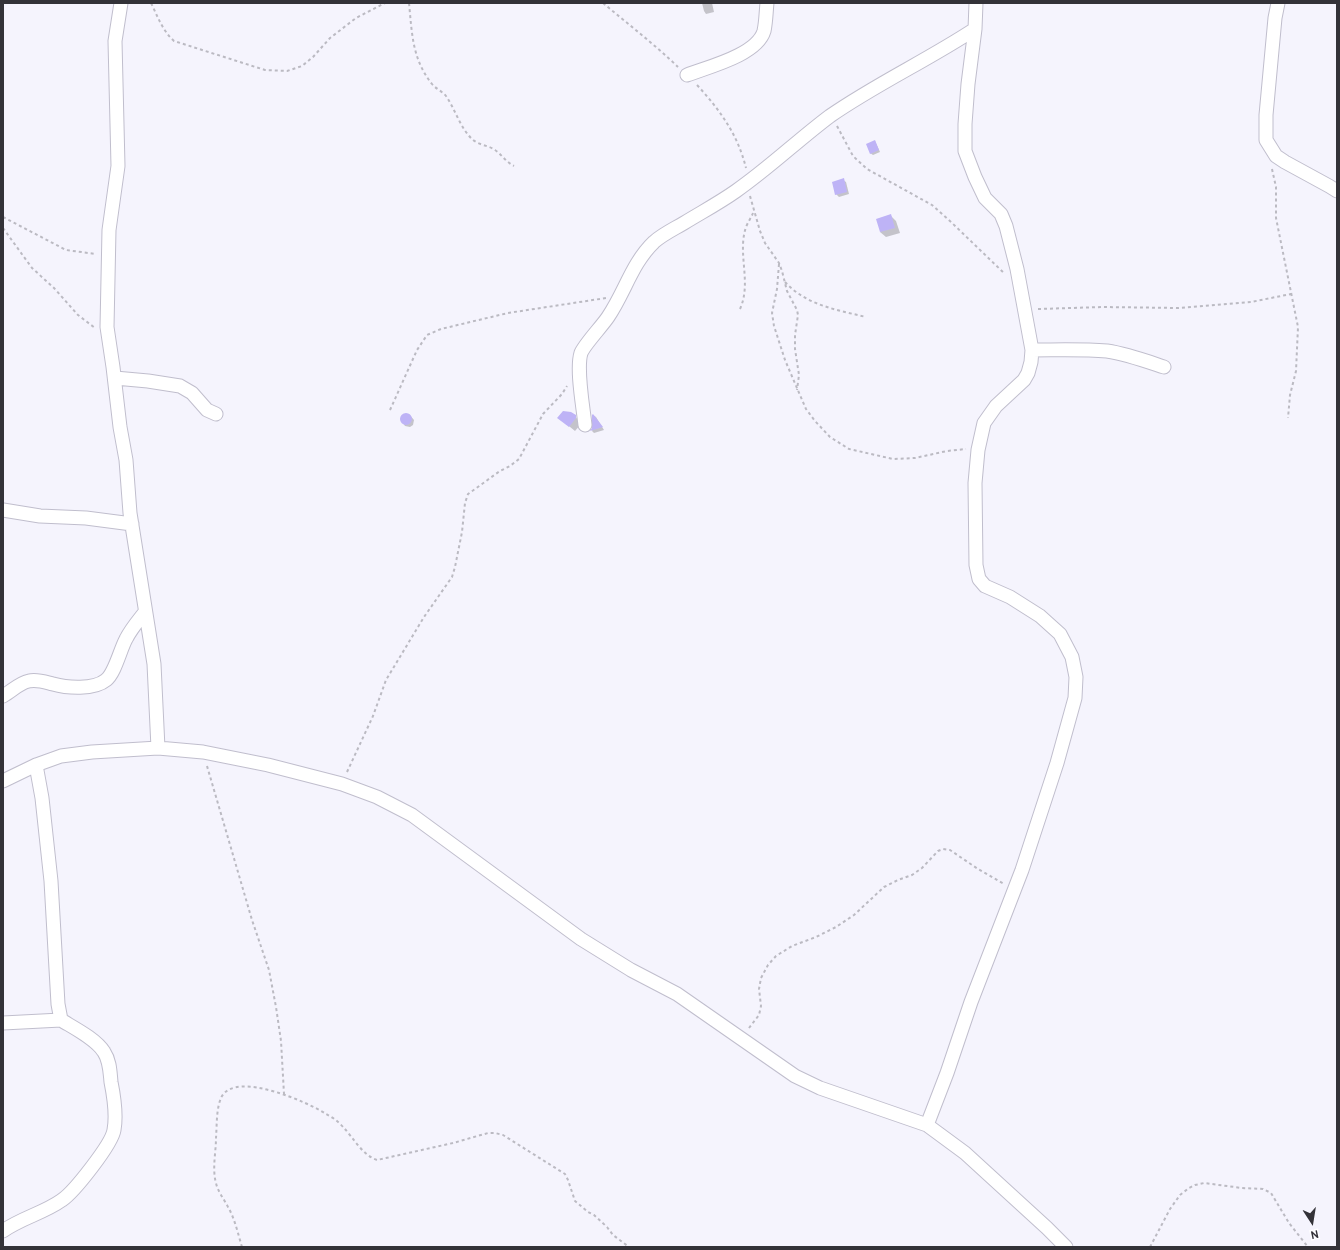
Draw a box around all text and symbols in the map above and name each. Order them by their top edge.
north arrow [1292,1202,1332,1242]
text: N [1309,1226,1320,1241]

